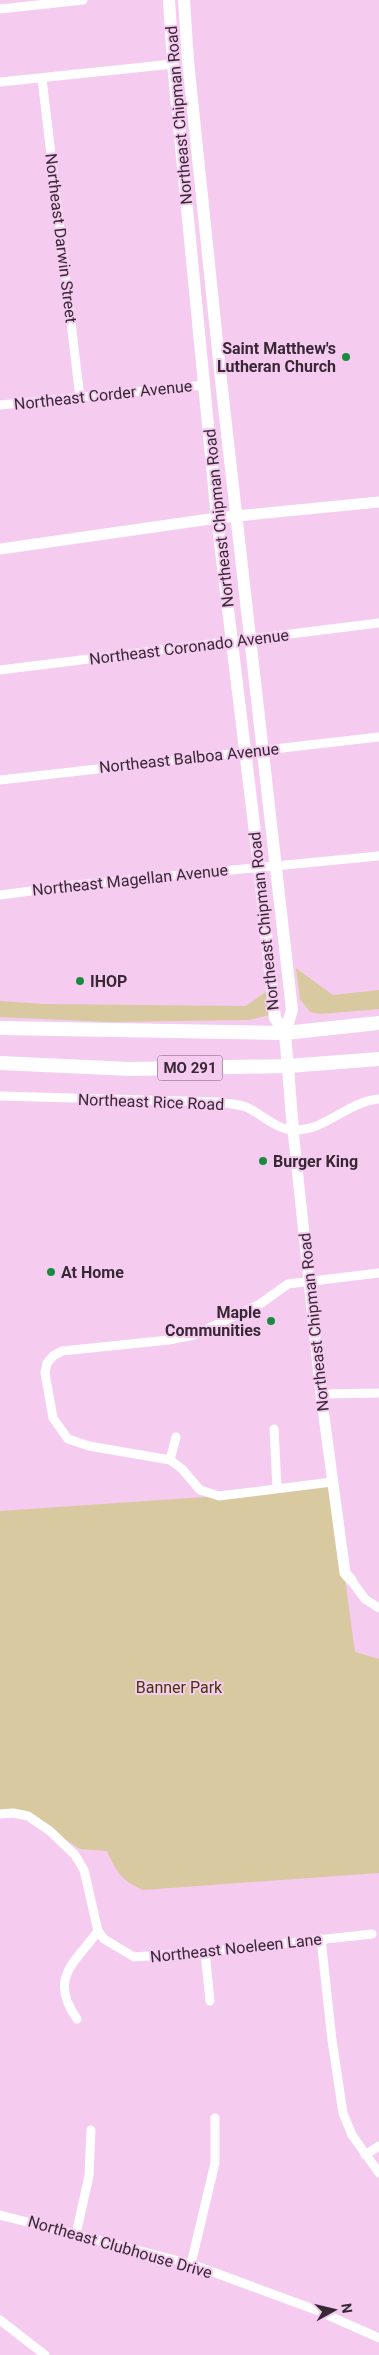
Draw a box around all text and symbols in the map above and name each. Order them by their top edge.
street label: Northeast Chipman Road [162,25,196,205]
street label: Northeast Darwin Street [41,152,81,324]
place label: Saint Matthew's Lutheran Church [217,339,336,376]
marker: Saint Matthew's Lutheran Church [340,351,352,363]
street label: Northeast Corder Avenue [13,376,193,414]
street label: Northeast Chipman Road [200,428,238,608]
street label: Northeast Coronado Avenue [88,625,290,669]
street label: Northeast Balboa Avenue [98,739,280,777]
street label: Northeast Chipman Road [245,831,283,1011]
street label: Northeast Magellan Avenue [31,860,229,900]
place label: IHOP [90,972,127,991]
marker: IHOP [74,975,86,987]
road number: MO 291 [158,1056,222,1080]
street label: Northeast Rice Road [78,1090,224,1114]
place label: Burger King [273,1152,358,1171]
marker: Burger King [257,1155,269,1167]
street label: Northeast Chipman Road [295,1232,333,1412]
place label: At Home [61,1263,124,1282]
marker: At Home [45,1266,57,1278]
place label: Maple Communities [165,1303,261,1340]
marker: Maple Communities [265,1315,277,1327]
park label: Banner Park [136,1678,223,1697]
street label: Northeast Noeleen Lane [149,1930,323,1966]
street label: Northeast Clubhouse Drive [26,2212,214,2282]
north arrow [309,2285,359,2335]
text: N [338,2302,355,2314]

